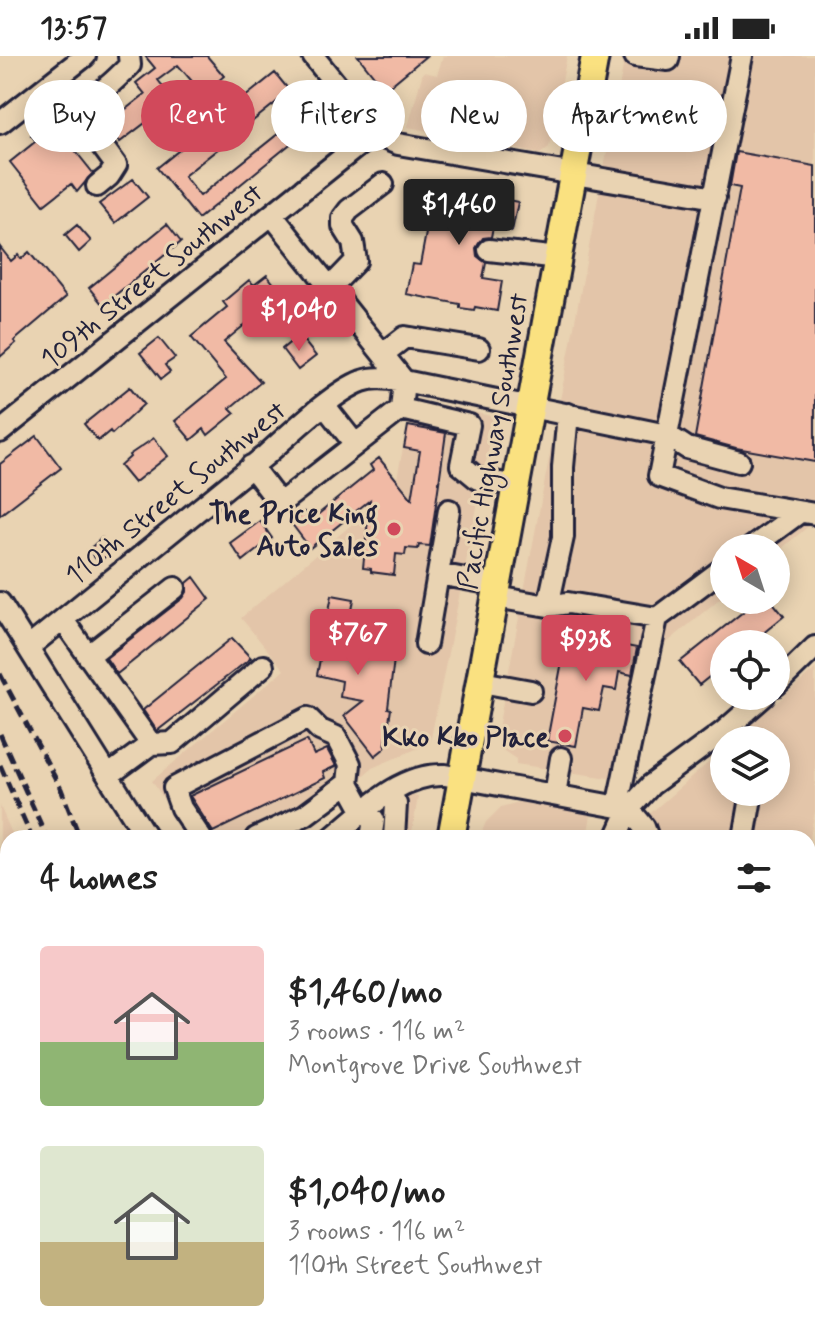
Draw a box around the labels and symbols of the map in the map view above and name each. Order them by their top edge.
street label: 109th Street Southwest [34,175,272,378]
pin: $1,460 [394,179,524,247]
pin: $1,040 [234,285,364,353]
street label: Pacific Highway Southwest [450,290,541,593]
street label: 110th Street Southwest [58,393,295,595]
place label: The Price King Auto Sales [209,497,379,566]
marker: The Price King Auto Sales [385,520,403,538]
north arrow [710,534,790,614]
pin: $767 [311,609,405,677]
pin: $938 [539,615,633,683]
place label: Kko Kko Place [382,720,549,757]
marker: Kko Kko Place [556,727,574,745]

